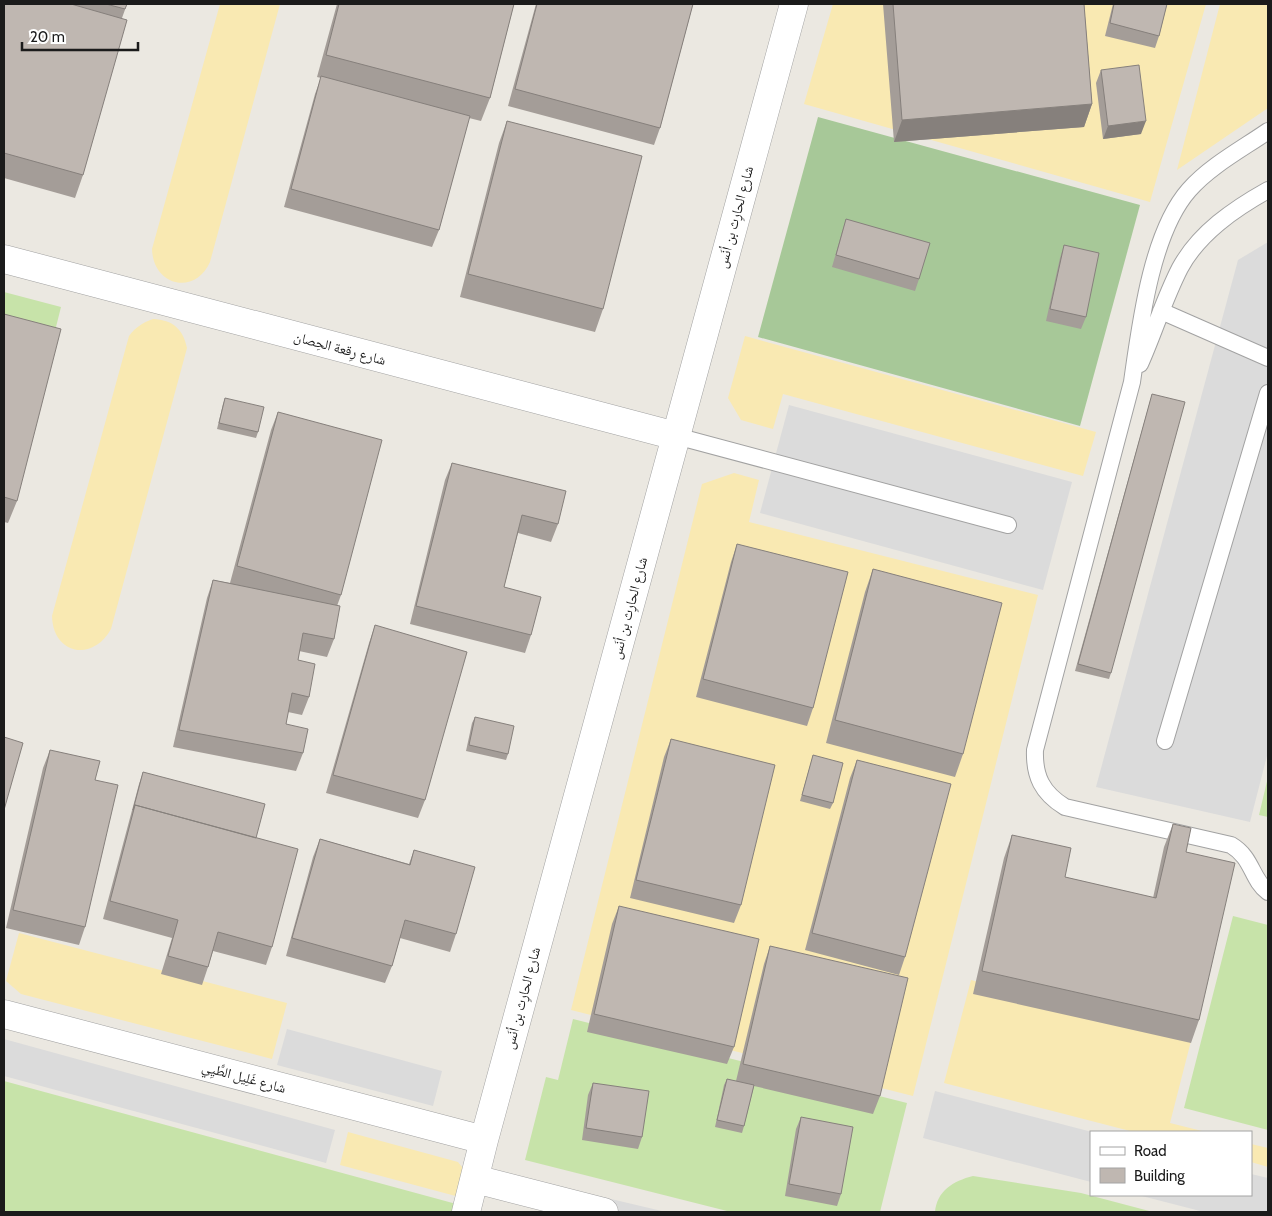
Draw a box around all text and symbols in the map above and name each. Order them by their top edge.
scale bar [22,20,139,52]
text: 20 m [30,28,65,46]
street label: شارع الحارِث بن أنَس [713,164,759,271]
street label: شارع رِقعة الحِصان [291,327,388,371]
street label: شارع الحارِث بن أنَس [607,555,653,662]
street label: شارع الحارِث بن أنَس [500,945,546,1052]
street label: شارع غَلِيل الطَّيِي [199,1057,288,1099]
legend [1090,1131,1252,1196]
text: Road [1134,1142,1167,1160]
text: Building [1134,1167,1185,1185]

